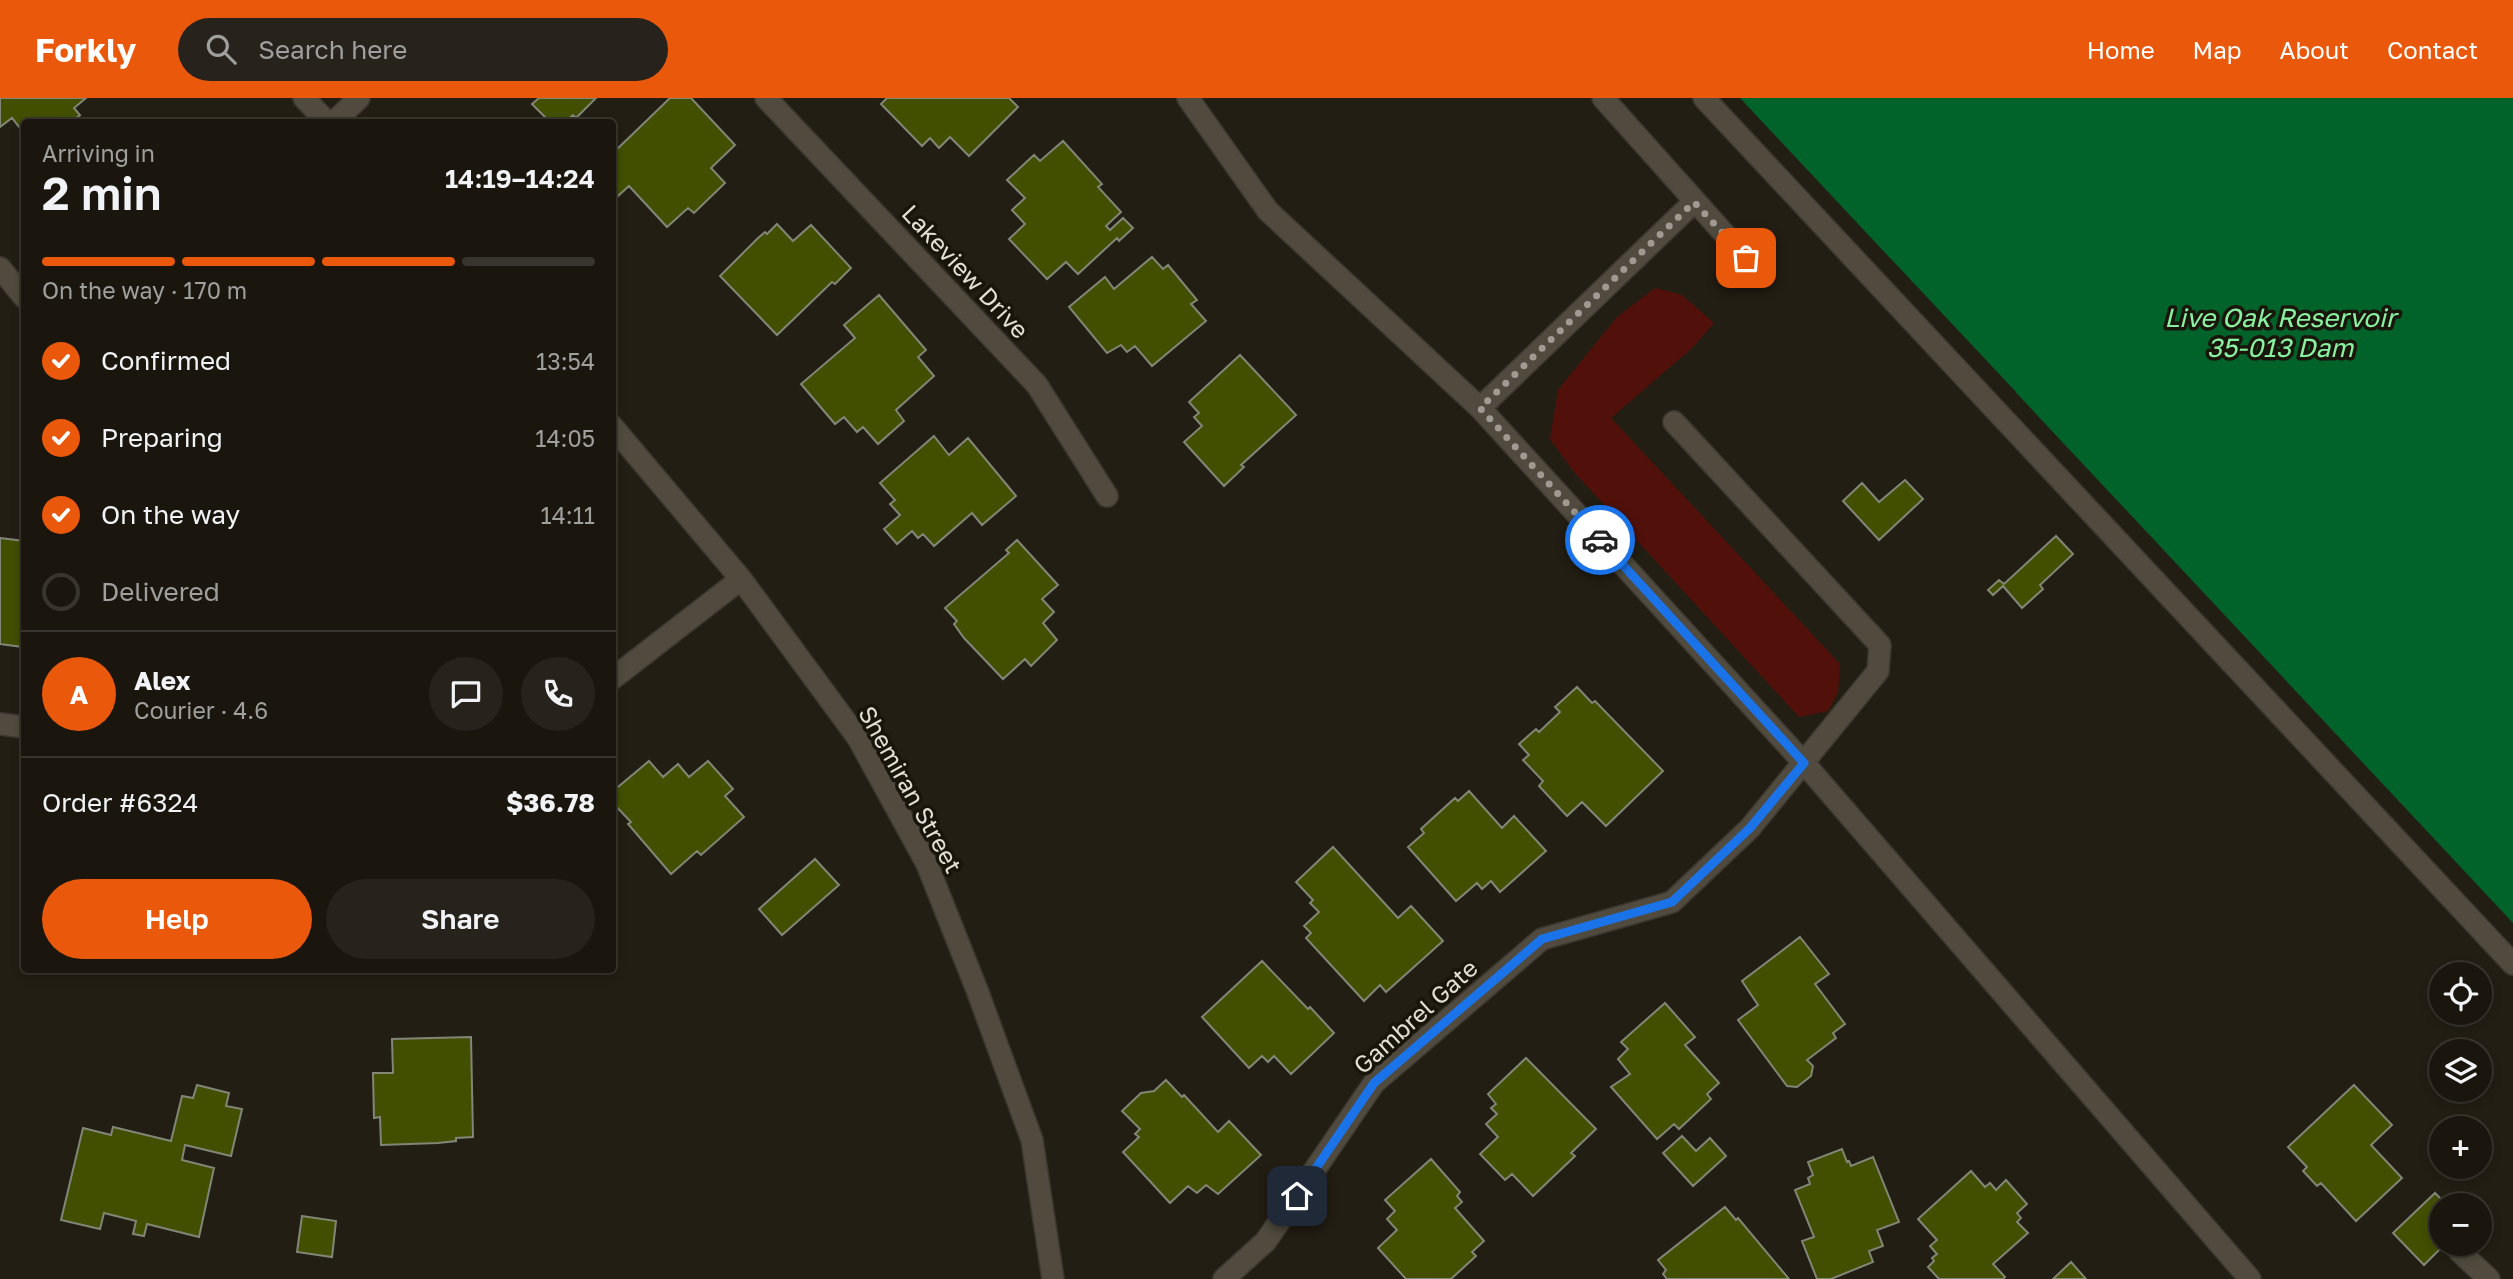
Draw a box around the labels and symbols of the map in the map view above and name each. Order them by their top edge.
street label: Lakeview Drive [897,198,1035,344]
pin [1716,228,1776,288]
water label: Live Oak Reservoir 35-013 Dam [2164,302,2400,363]
courier [1565,505,1635,575]
street label: Shemiran Street [853,701,969,877]
street label: Gambrel Gate [1347,953,1483,1079]
pin [1267,1166,1327,1226]

